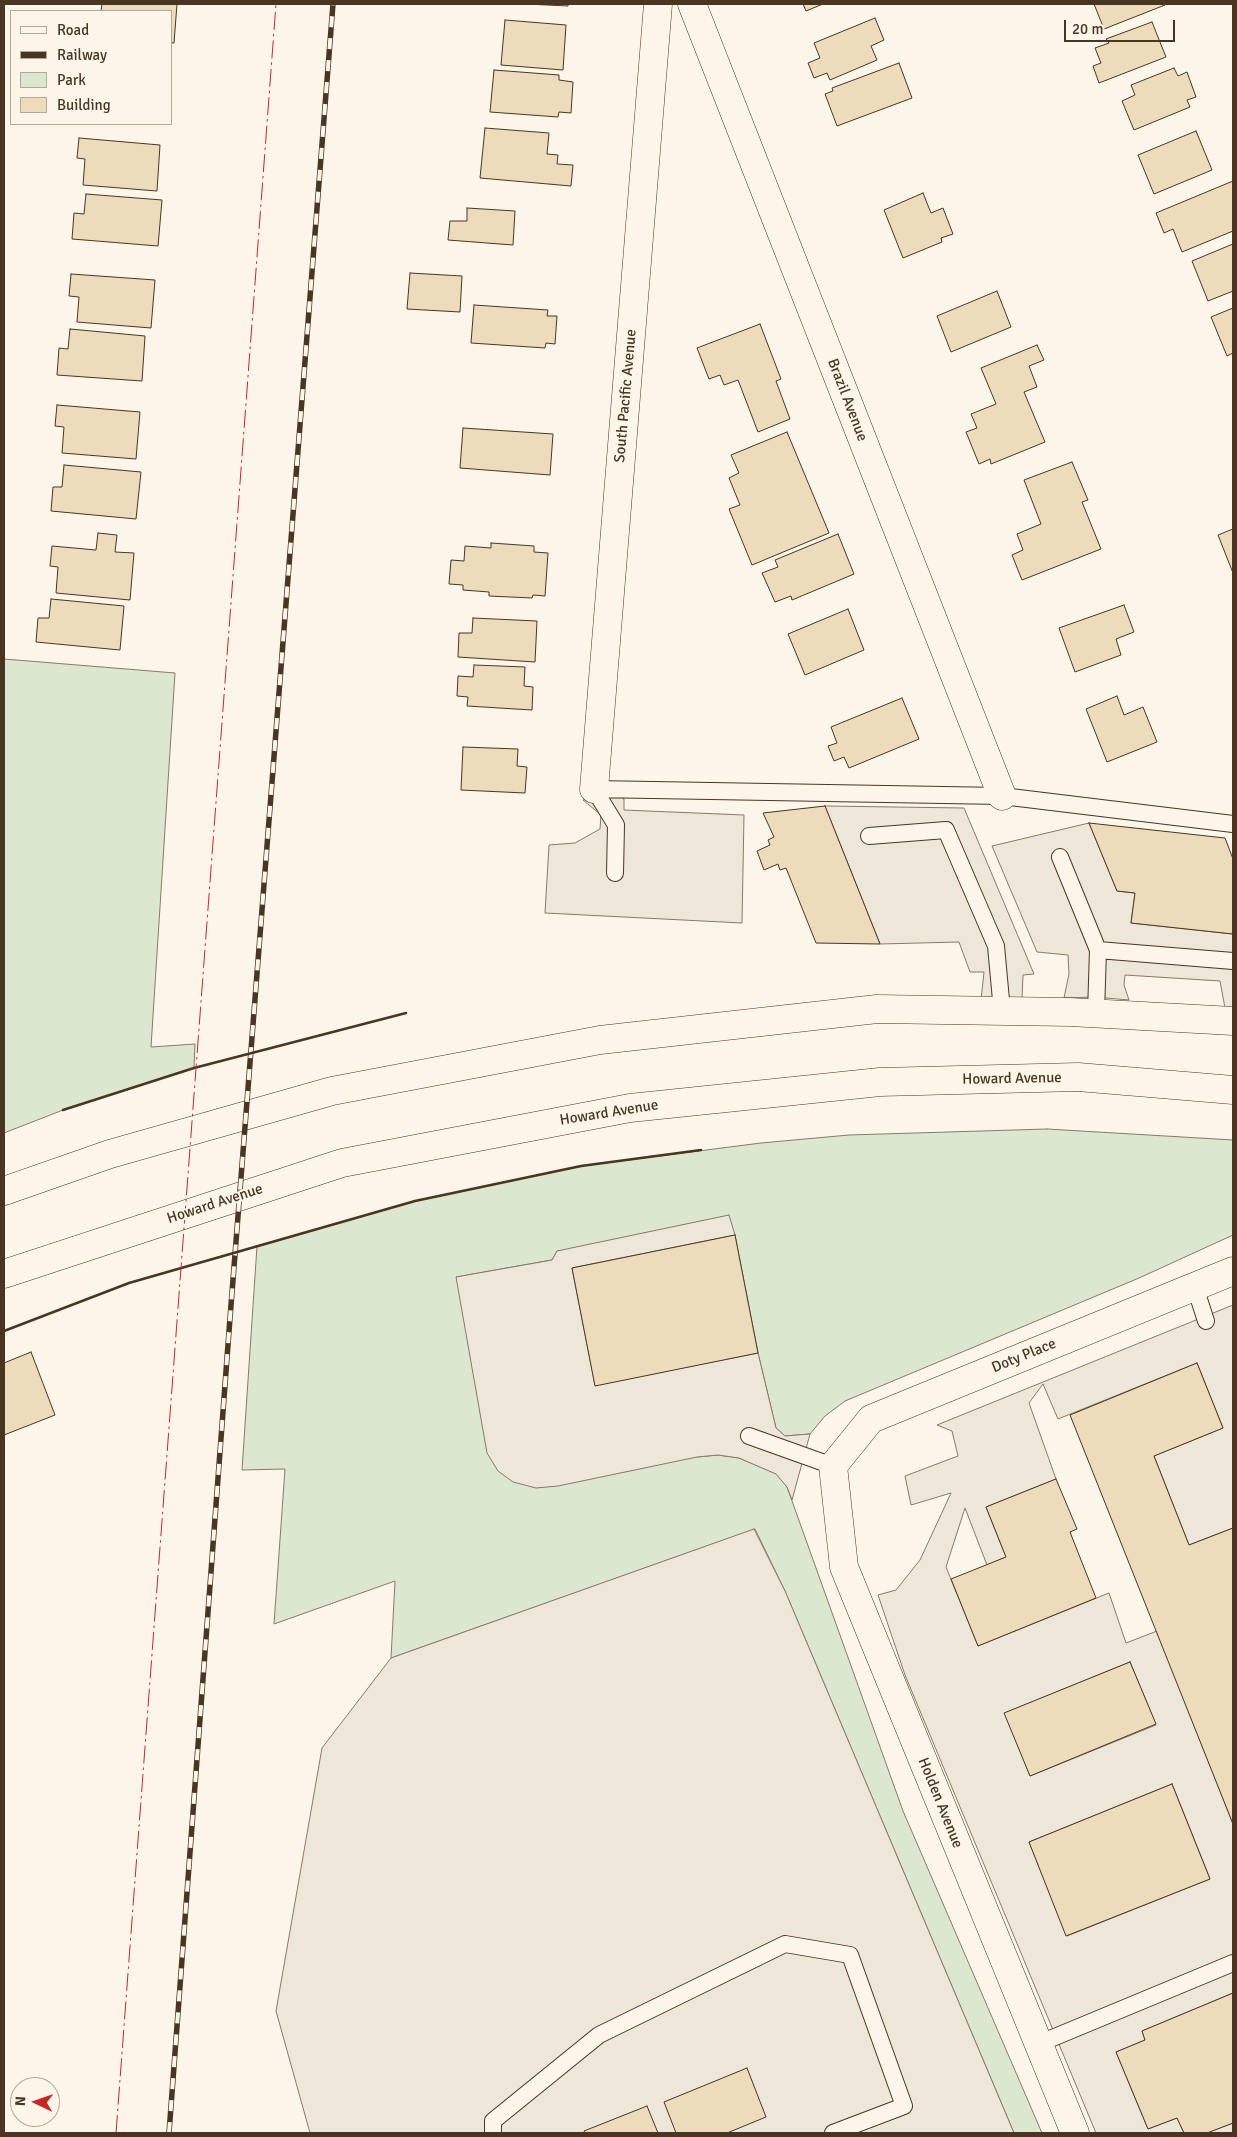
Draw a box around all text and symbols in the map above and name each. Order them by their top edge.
legend [10,10,172,125]
scale bar [1067,10,1178,42]
text: 20 m [1072,20,1103,38]
text: Road [57,21,89,39]
text: Railway [57,46,107,64]
text: Park [57,71,86,89]
text: Building [57,96,111,114]
street label: South Pacific Avenue [611,328,641,464]
street label: Brazil Avenue [823,356,871,444]
street label: Howard Avenue [962,1069,1062,1089]
street label: Howard Avenue [558,1096,660,1130]
street label: Howard Avenue [165,1180,265,1228]
street label: Doty Place [989,1335,1059,1377]
street label: Holden Avenue [914,1755,966,1851]
north arrow [10,2077,60,2127]
text: N [12,2096,29,2107]

